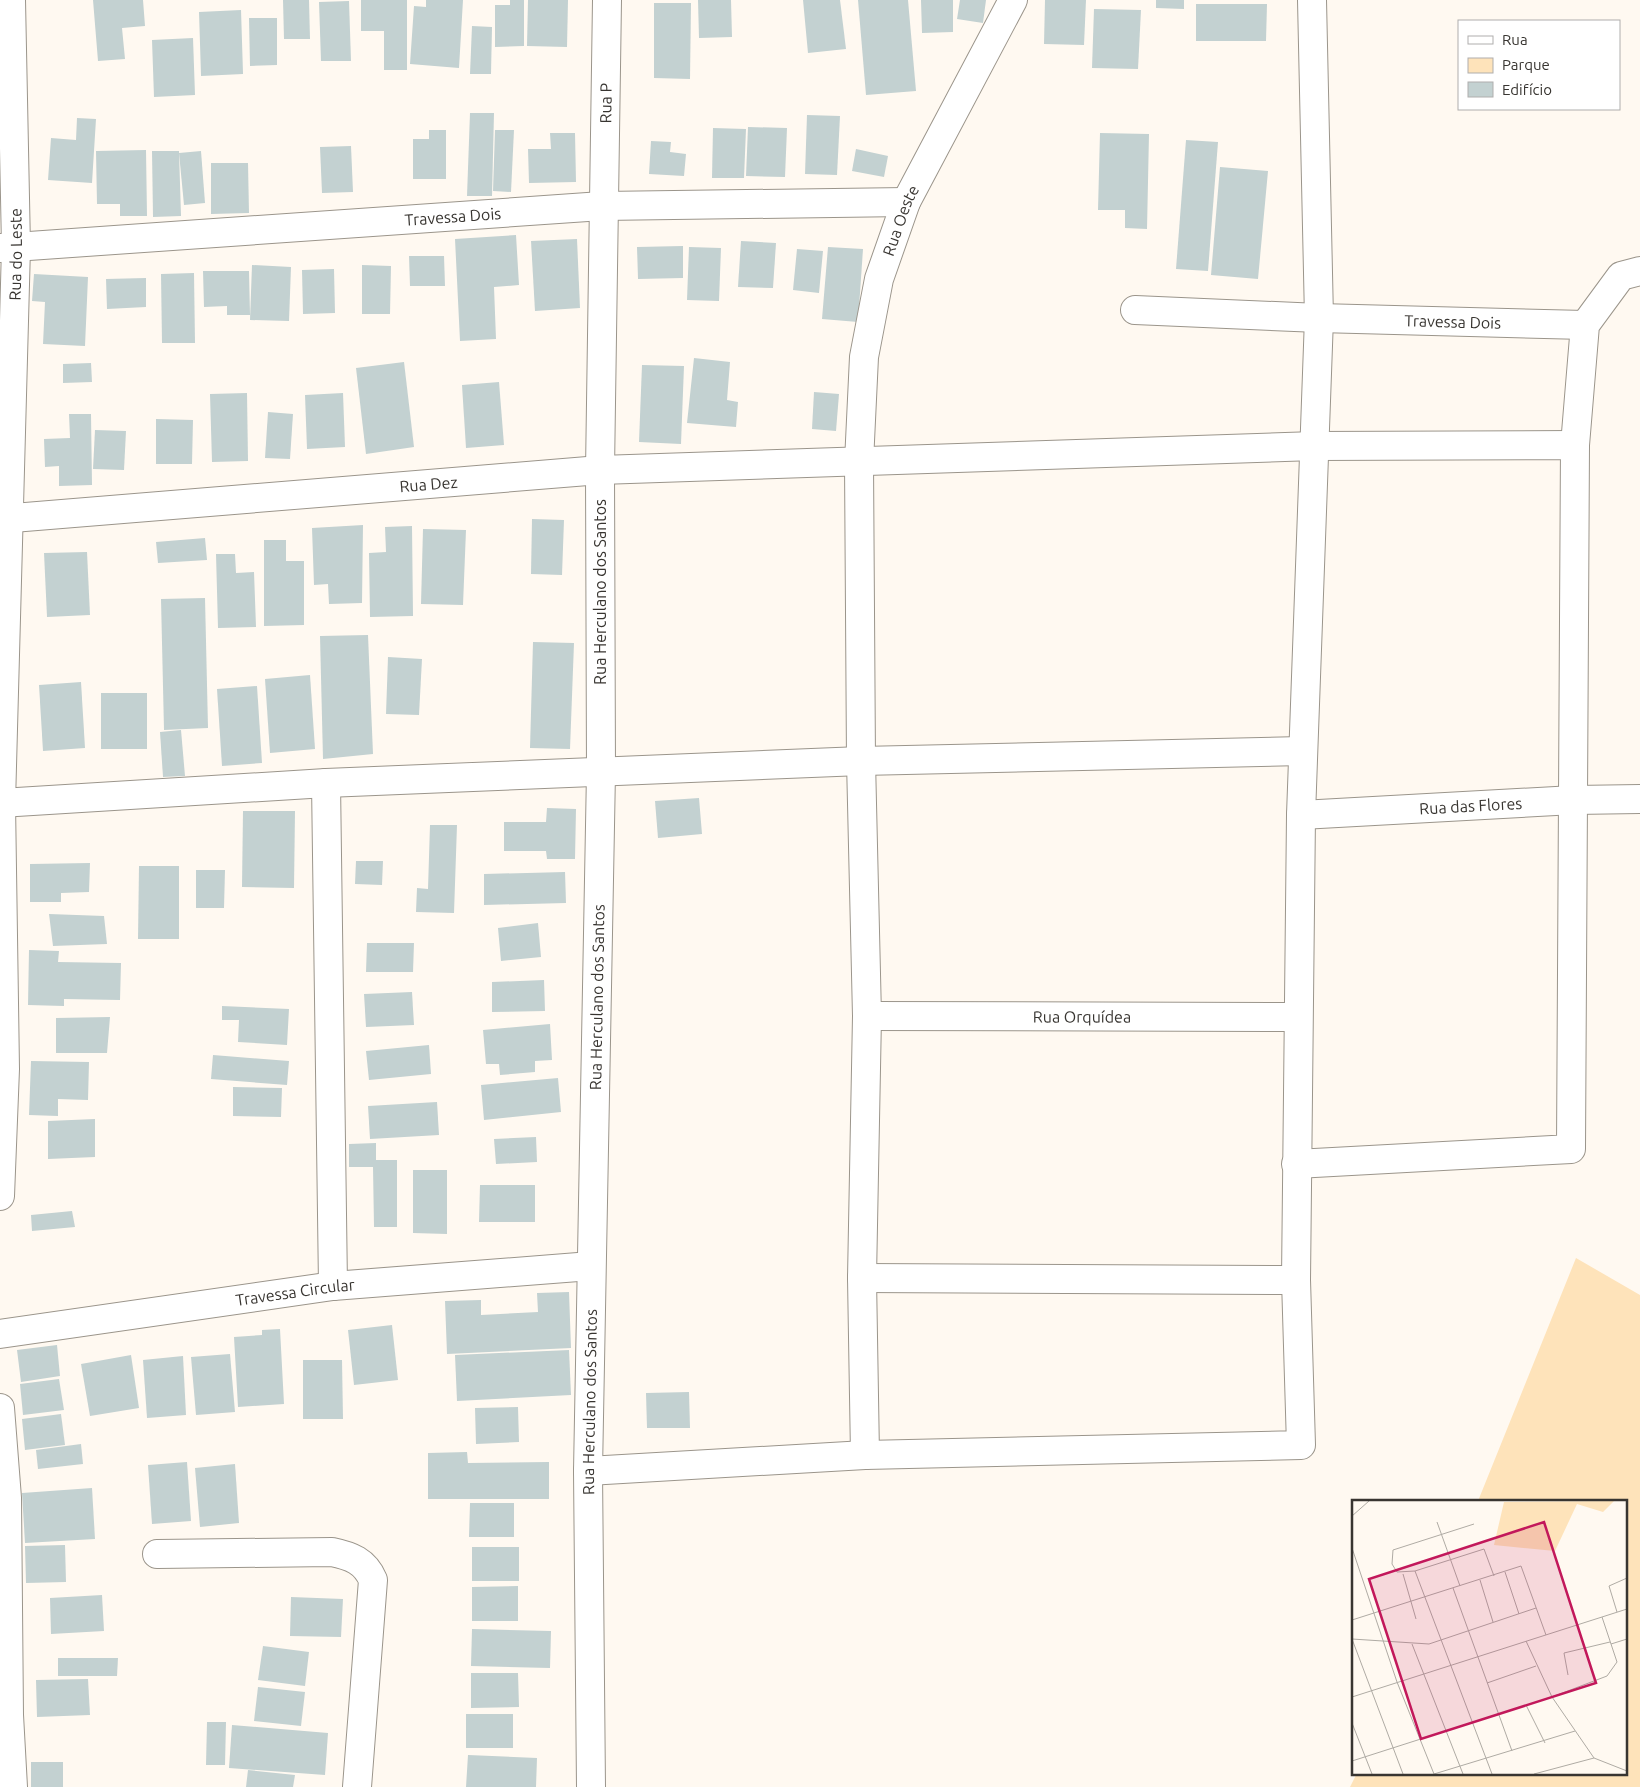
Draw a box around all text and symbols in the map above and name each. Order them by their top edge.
legend [1458,20,1620,110]
text: Rua [1502,31,1528,48]
text: Parque [1502,56,1550,73]
text: Edifício [1502,81,1552,98]
street label: Rua P [596,83,615,124]
street label: Rua Oeste [879,182,922,258]
street label: Travessa Dois [404,204,502,229]
street label: Rua do Leste [6,208,25,301]
street label: Travessa Dois [1404,311,1501,332]
street label: Rua Dez [399,473,458,495]
street label: Rua Herculano dos Santos [591,499,609,685]
street label: Rua das Flores [1419,794,1523,817]
street label: Rua Herculano dos Santos [586,904,608,1090]
street label: Rua Orquídea [1033,1007,1131,1026]
street label: Travessa Circular [234,1275,355,1309]
street label: Rua Herculano dos Santos [579,1309,600,1495]
inset map [1352,1500,1628,1774]

